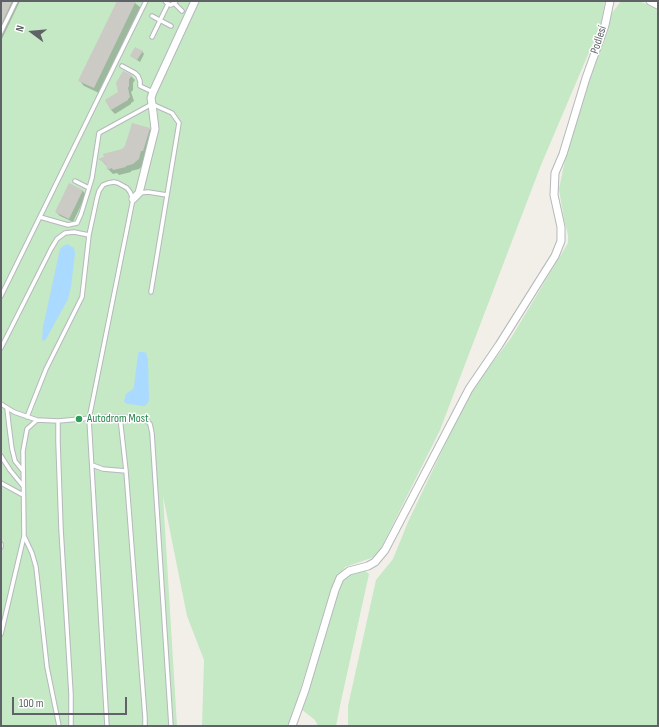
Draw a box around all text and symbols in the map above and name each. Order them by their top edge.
north arrow [12,12,52,52]
text: N [13,24,27,33]
street label: Podlesí [588,24,610,56]
place label: Autodrom Most [87,412,149,426]
marker: Autodrom Most [74,414,84,424]
scale bar [14,689,129,715]
text: 100 m [19,696,44,711]

